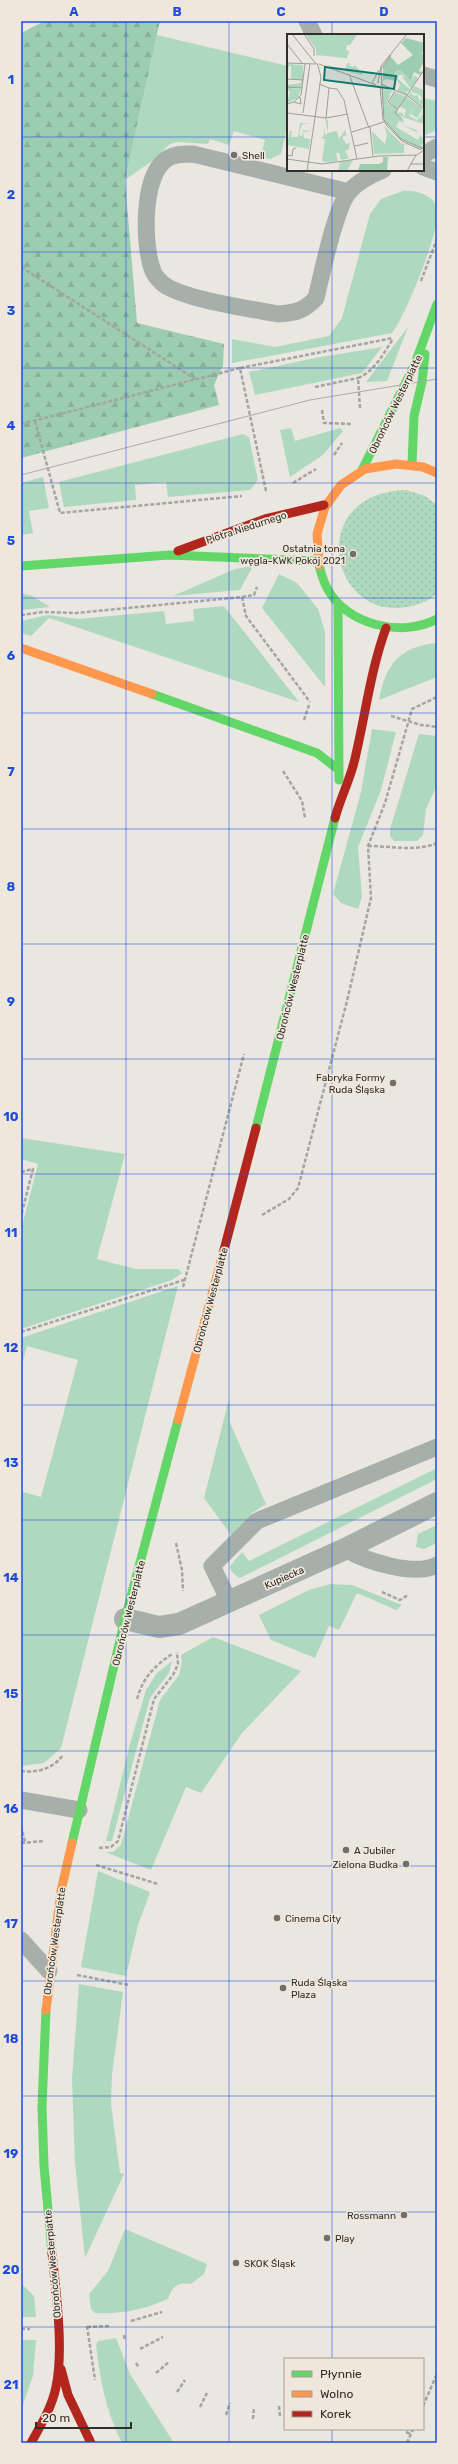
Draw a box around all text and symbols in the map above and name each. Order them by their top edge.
text: A [69,4,79,19]
text: B [172,4,182,19]
text: C [276,4,286,19]
text: D [379,4,389,19]
inset map [287,34,424,171]
text: 1 [8,72,14,87]
marker: Shell [229,150,239,160]
place label: Shell [242,150,265,162]
text: 2 [7,187,15,202]
text: 3 [7,303,16,318]
street label: Obrońców Westerplatte [367,353,425,456]
text: 4 [7,418,16,433]
street label: Piotra Niedurnego [204,509,288,547]
text: 5 [7,533,15,548]
place label: Ostatnia tona węgla-KWK Pokój 2021 [240,543,345,567]
marker: Ostatnia tona węgla-KWK Pokój 2021 [348,549,358,559]
text: 6 [7,648,16,663]
text: 7 [7,764,15,779]
text: 8 [7,879,16,894]
street label: Obrońców Westerplatte [274,933,312,1041]
text: 9 [7,994,15,1009]
place label: Fabryka Formy Ruda Śląska [316,1072,385,1096]
marker: Fabryka Formy Ruda Śląska [388,1078,398,1088]
text: 10 [3,1109,19,1124]
text: 11 [5,1225,17,1240]
street label: Obrońców Westerplatte [191,1246,231,1354]
text: 12 [4,1340,18,1355]
text: 13 [3,1455,19,1470]
street label: Obrońców Westerplatte [110,1559,148,1667]
street label: Kupiecka [263,1564,306,1592]
text: 14 [3,1570,19,1585]
text: 15 [4,1686,18,1701]
text: 16 [4,1801,19,1816]
marker: A Jubiler [341,1845,351,1855]
place label: A Jubiler [354,1845,396,1857]
place label: Zielona Budka [333,1859,398,1871]
marker: Zielona Budka [401,1859,411,1869]
street label: Obrońców Westerplatte [41,1886,69,1996]
marker: Cinema City [272,1913,282,1923]
place label: Cinema City [285,1913,342,1925]
text: 17 [4,1916,19,1931]
place label: Ruda Śląska Plaza [291,1977,347,2001]
marker: Ruda Śląska Plaza [278,1983,288,1993]
text: 18 [3,2031,19,2046]
text: 19 [4,2146,18,2161]
street label: Obrońców Westerplatte [42,2209,64,2318]
place label: Rossmann [347,2210,396,2222]
marker: Rossmann [399,2210,409,2220]
marker: Play [322,2233,332,2243]
place label: Play [335,2233,355,2245]
marker: SKOK Śląsk [231,2258,241,2268]
place label: SKOK Śląsk [244,2258,296,2270]
text: 20 [2,2262,20,2277]
legend [284,2358,424,2430]
text: Płynnie [320,2367,362,2381]
text: 21 [4,2377,18,2392]
text: Wolno [320,2387,353,2401]
scale bar [36,2404,131,2430]
text: Korek [320,2407,352,2421]
text: 20 m [42,2411,70,2425]

